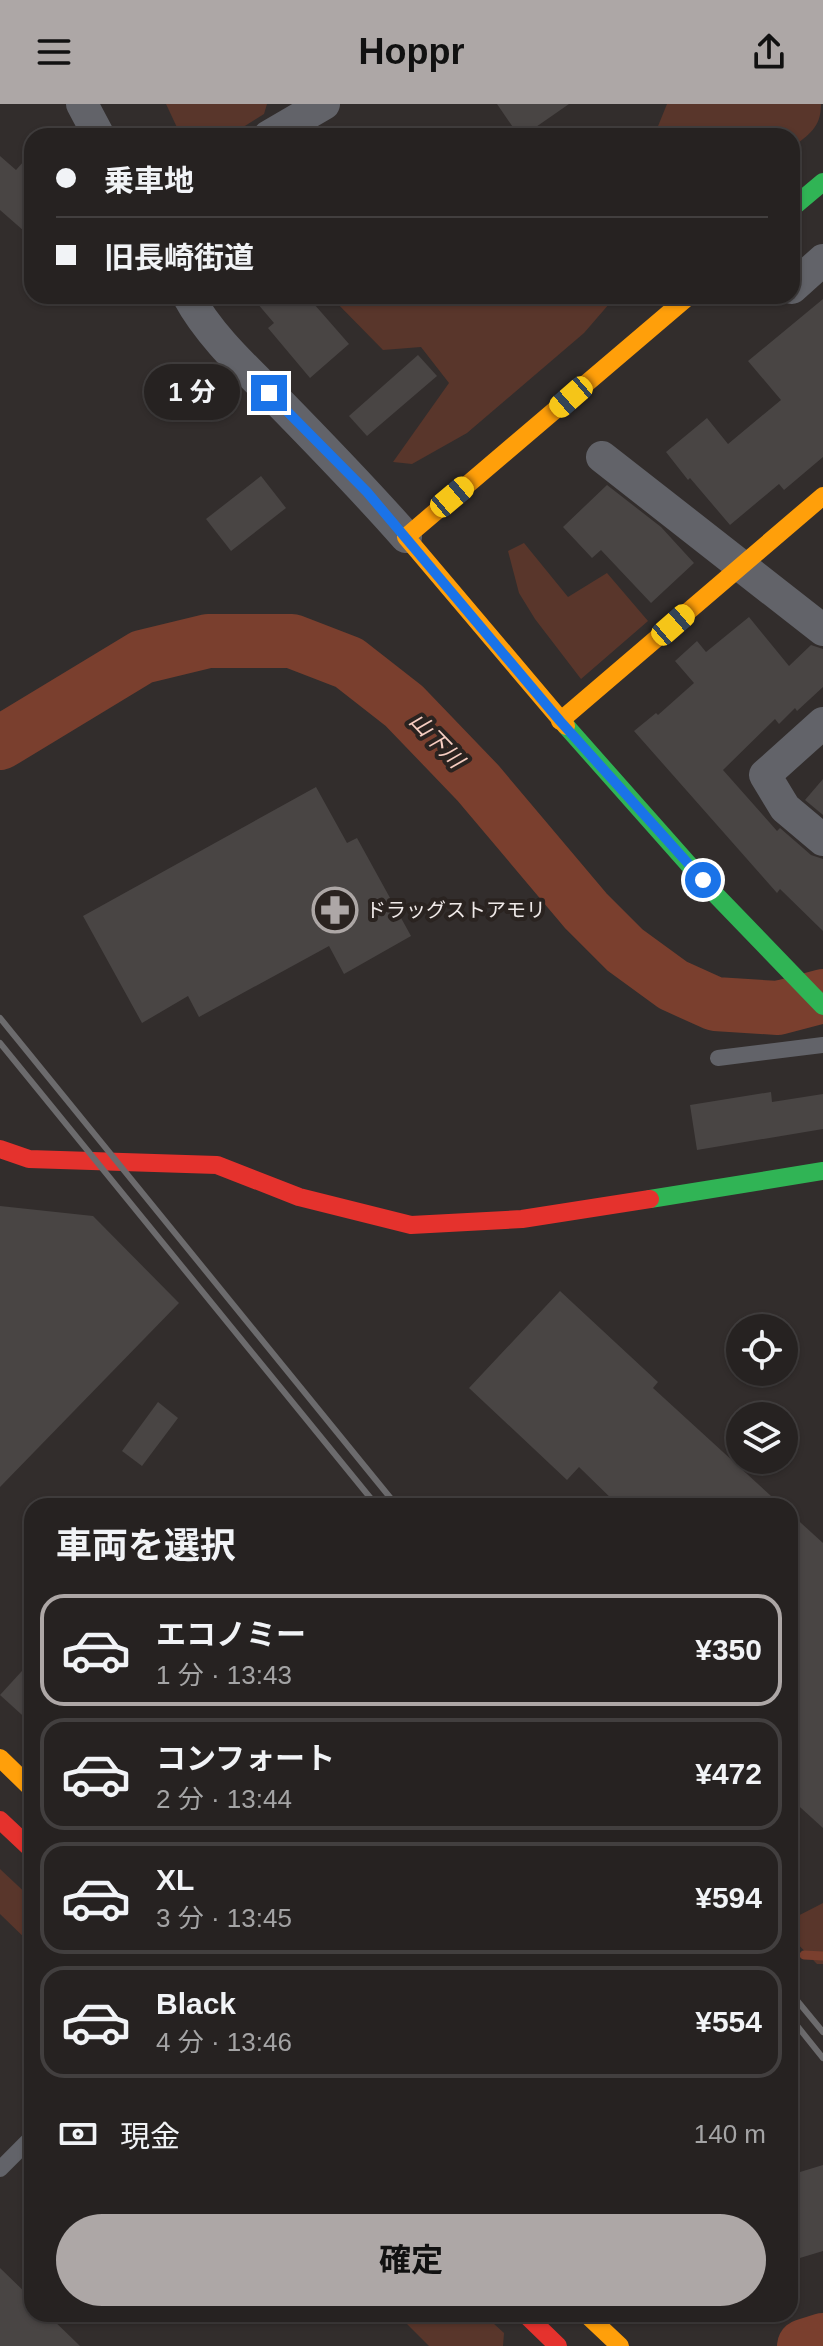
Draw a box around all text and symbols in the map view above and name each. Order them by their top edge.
icon: menu [32,30,76,74]
icon: share [747,30,791,74]
text: Hoppr [359,31,464,72]
text: 乗車地 [104,164,194,197]
text: 旧長崎街道 [104,241,254,274]
callout: 1 分 [145,365,241,421]
car [545,372,597,422]
route end [251,375,287,411]
text: 1 分 [168,377,216,407]
car [426,472,478,522]
car [647,600,699,650]
water label: 山下川 [405,708,470,774]
route start [685,862,721,898]
pharmacy icon: ドラッグストアモリ [311,886,359,934]
place label: ドラッグストアモリ [366,899,546,921]
map controls [726,1314,798,1474]
button: locate [726,1314,798,1386]
button: layers [726,1402,798,1474]
text: 車両を選択 [56,1525,236,1566]
icon: car [60,1614,132,1686]
text: エコノミー [156,1618,306,1651]
text: ¥350 [695,1633,762,1666]
text: 1 分 · 13:43 [156,1660,292,1690]
icon: car [60,1738,132,1810]
text: コンフォート [156,1742,335,1775]
text: ¥472 [695,1757,762,1790]
text: 2 分 · 13:44 [156,1784,292,1814]
icon: car [60,1862,132,1934]
text: XL [156,1863,194,1896]
text: ¥594 [695,1881,762,1914]
text: 3 分 · 13:45 [156,1903,292,1933]
icon: car [60,1986,132,2058]
text: Black [156,1987,236,2020]
text: ¥554 [695,2005,762,2038]
text: 4 分 · 13:46 [156,2027,292,2057]
icon: cash [56,2112,100,2156]
text: 140 m [694,2119,766,2149]
text: 現金 [120,2120,180,2153]
button: 確定 [56,2214,766,2306]

